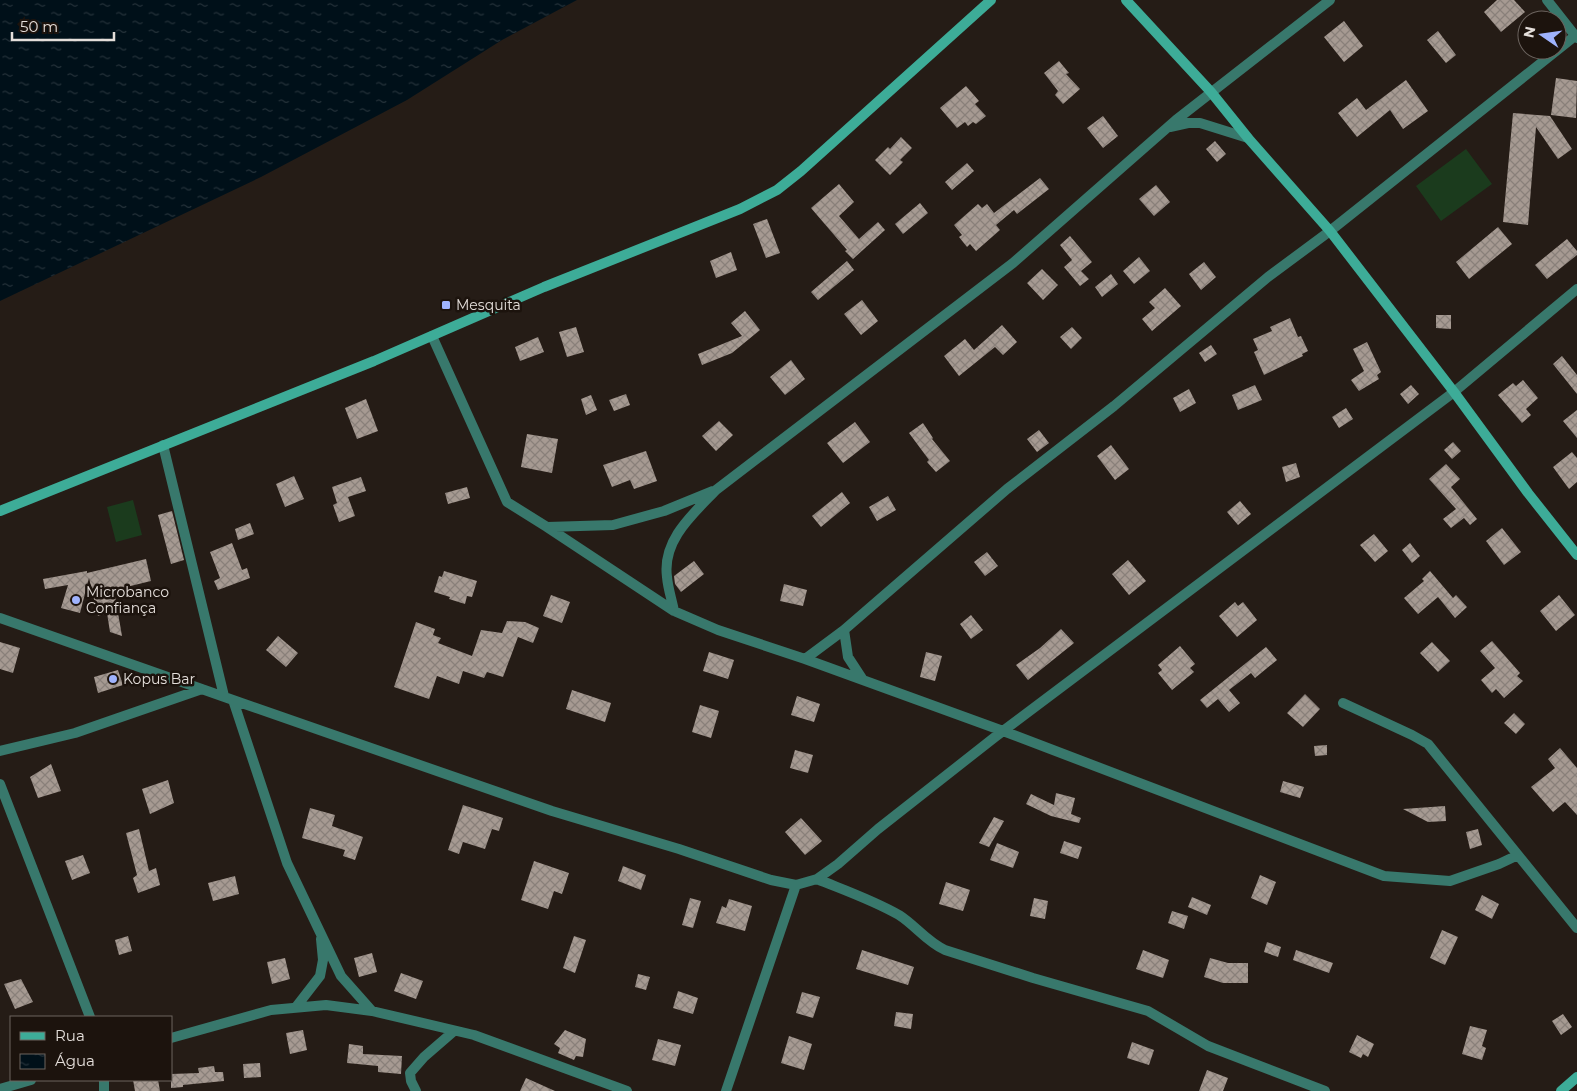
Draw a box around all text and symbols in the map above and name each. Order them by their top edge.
scale bar [12,10,115,42]
north arrow [1517,10,1567,60]
text: 50 m [20,17,58,36]
text: N [1519,25,1539,40]
place label: Mesquita [456,296,521,314]
marker: Mesquita [440,299,452,311]
place label: Microbanco Confiança [86,583,169,617]
marker: Microbanco Confiança [70,594,82,606]
place label: Kopus Bar [123,670,196,688]
marker: Kopus Bar [107,673,119,685]
legend [10,1016,172,1081]
text: Rua [55,1026,85,1045]
text: Água [55,1051,95,1070]

